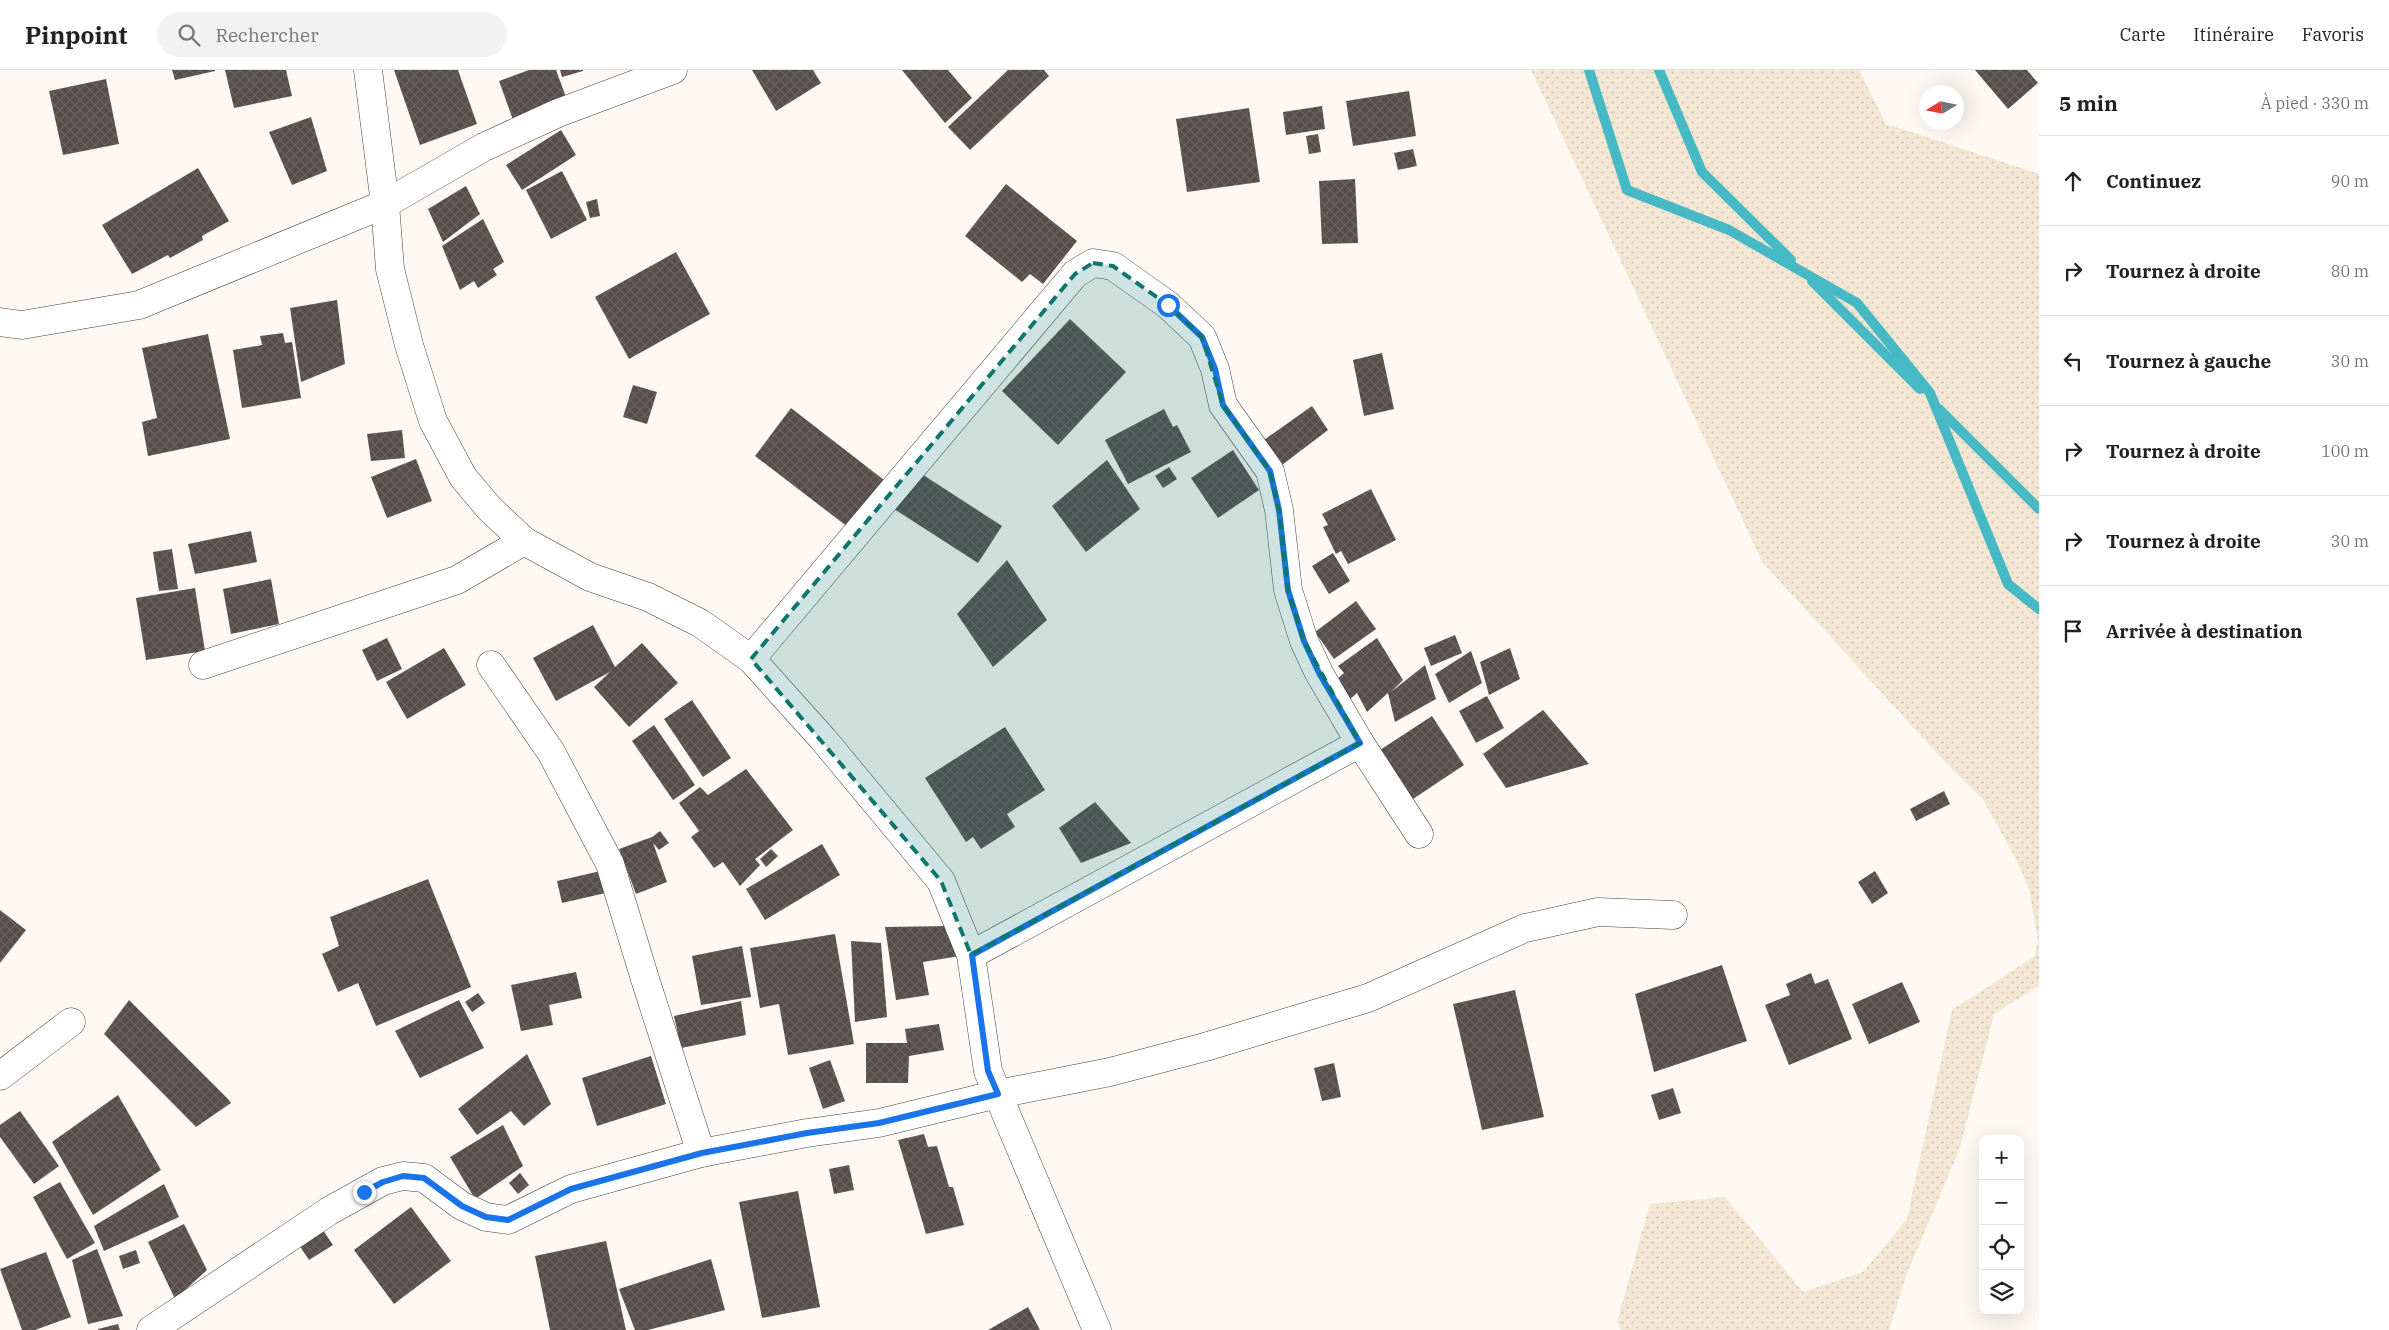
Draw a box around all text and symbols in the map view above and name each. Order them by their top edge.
search box [157,12,507,57]
text: Pinpoint [25,19,127,51]
icon: search [175,21,203,49]
text: Rechercher [215,23,319,47]
text: Carte [2120,23,2165,46]
text: Itinéraire [2193,23,2274,46]
text: Favoris [2302,23,2364,46]
north arrow [1919,85,1964,130]
text: 5 min [2059,89,2118,117]
text: À pied · 330 m [2261,93,2369,113]
icon: ahead [2059,167,2087,195]
text: Continuez [2106,169,2201,193]
text: 90 m [2331,171,2369,191]
icon: right [2059,257,2087,285]
text: Tournez à droite [2106,259,2261,283]
text: 80 m [2331,261,2369,281]
route start [1157,294,1180,317]
icon: left [2059,347,2087,375]
text: Tournez à gauche [2106,349,2271,373]
text: 30 m [2331,351,2369,371]
icon: right [2059,437,2087,465]
text: Tournez à droite [2106,439,2261,463]
text: 100 m [2321,441,2369,461]
icon: right [2059,527,2087,555]
text: Tournez à droite [2106,529,2261,553]
text: 30 m [2331,531,2369,551]
icon: arrive [2059,617,2087,645]
text: Arrivée à destination [2106,619,2303,643]
map controls [1979,1135,2024,1315]
button: + [1979,1135,2024,1180]
button: − [1979,1180,2024,1225]
route end [353,1181,376,1204]
button: locate [1979,1225,2024,1270]
button: layers [1979,1270,2024,1315]

